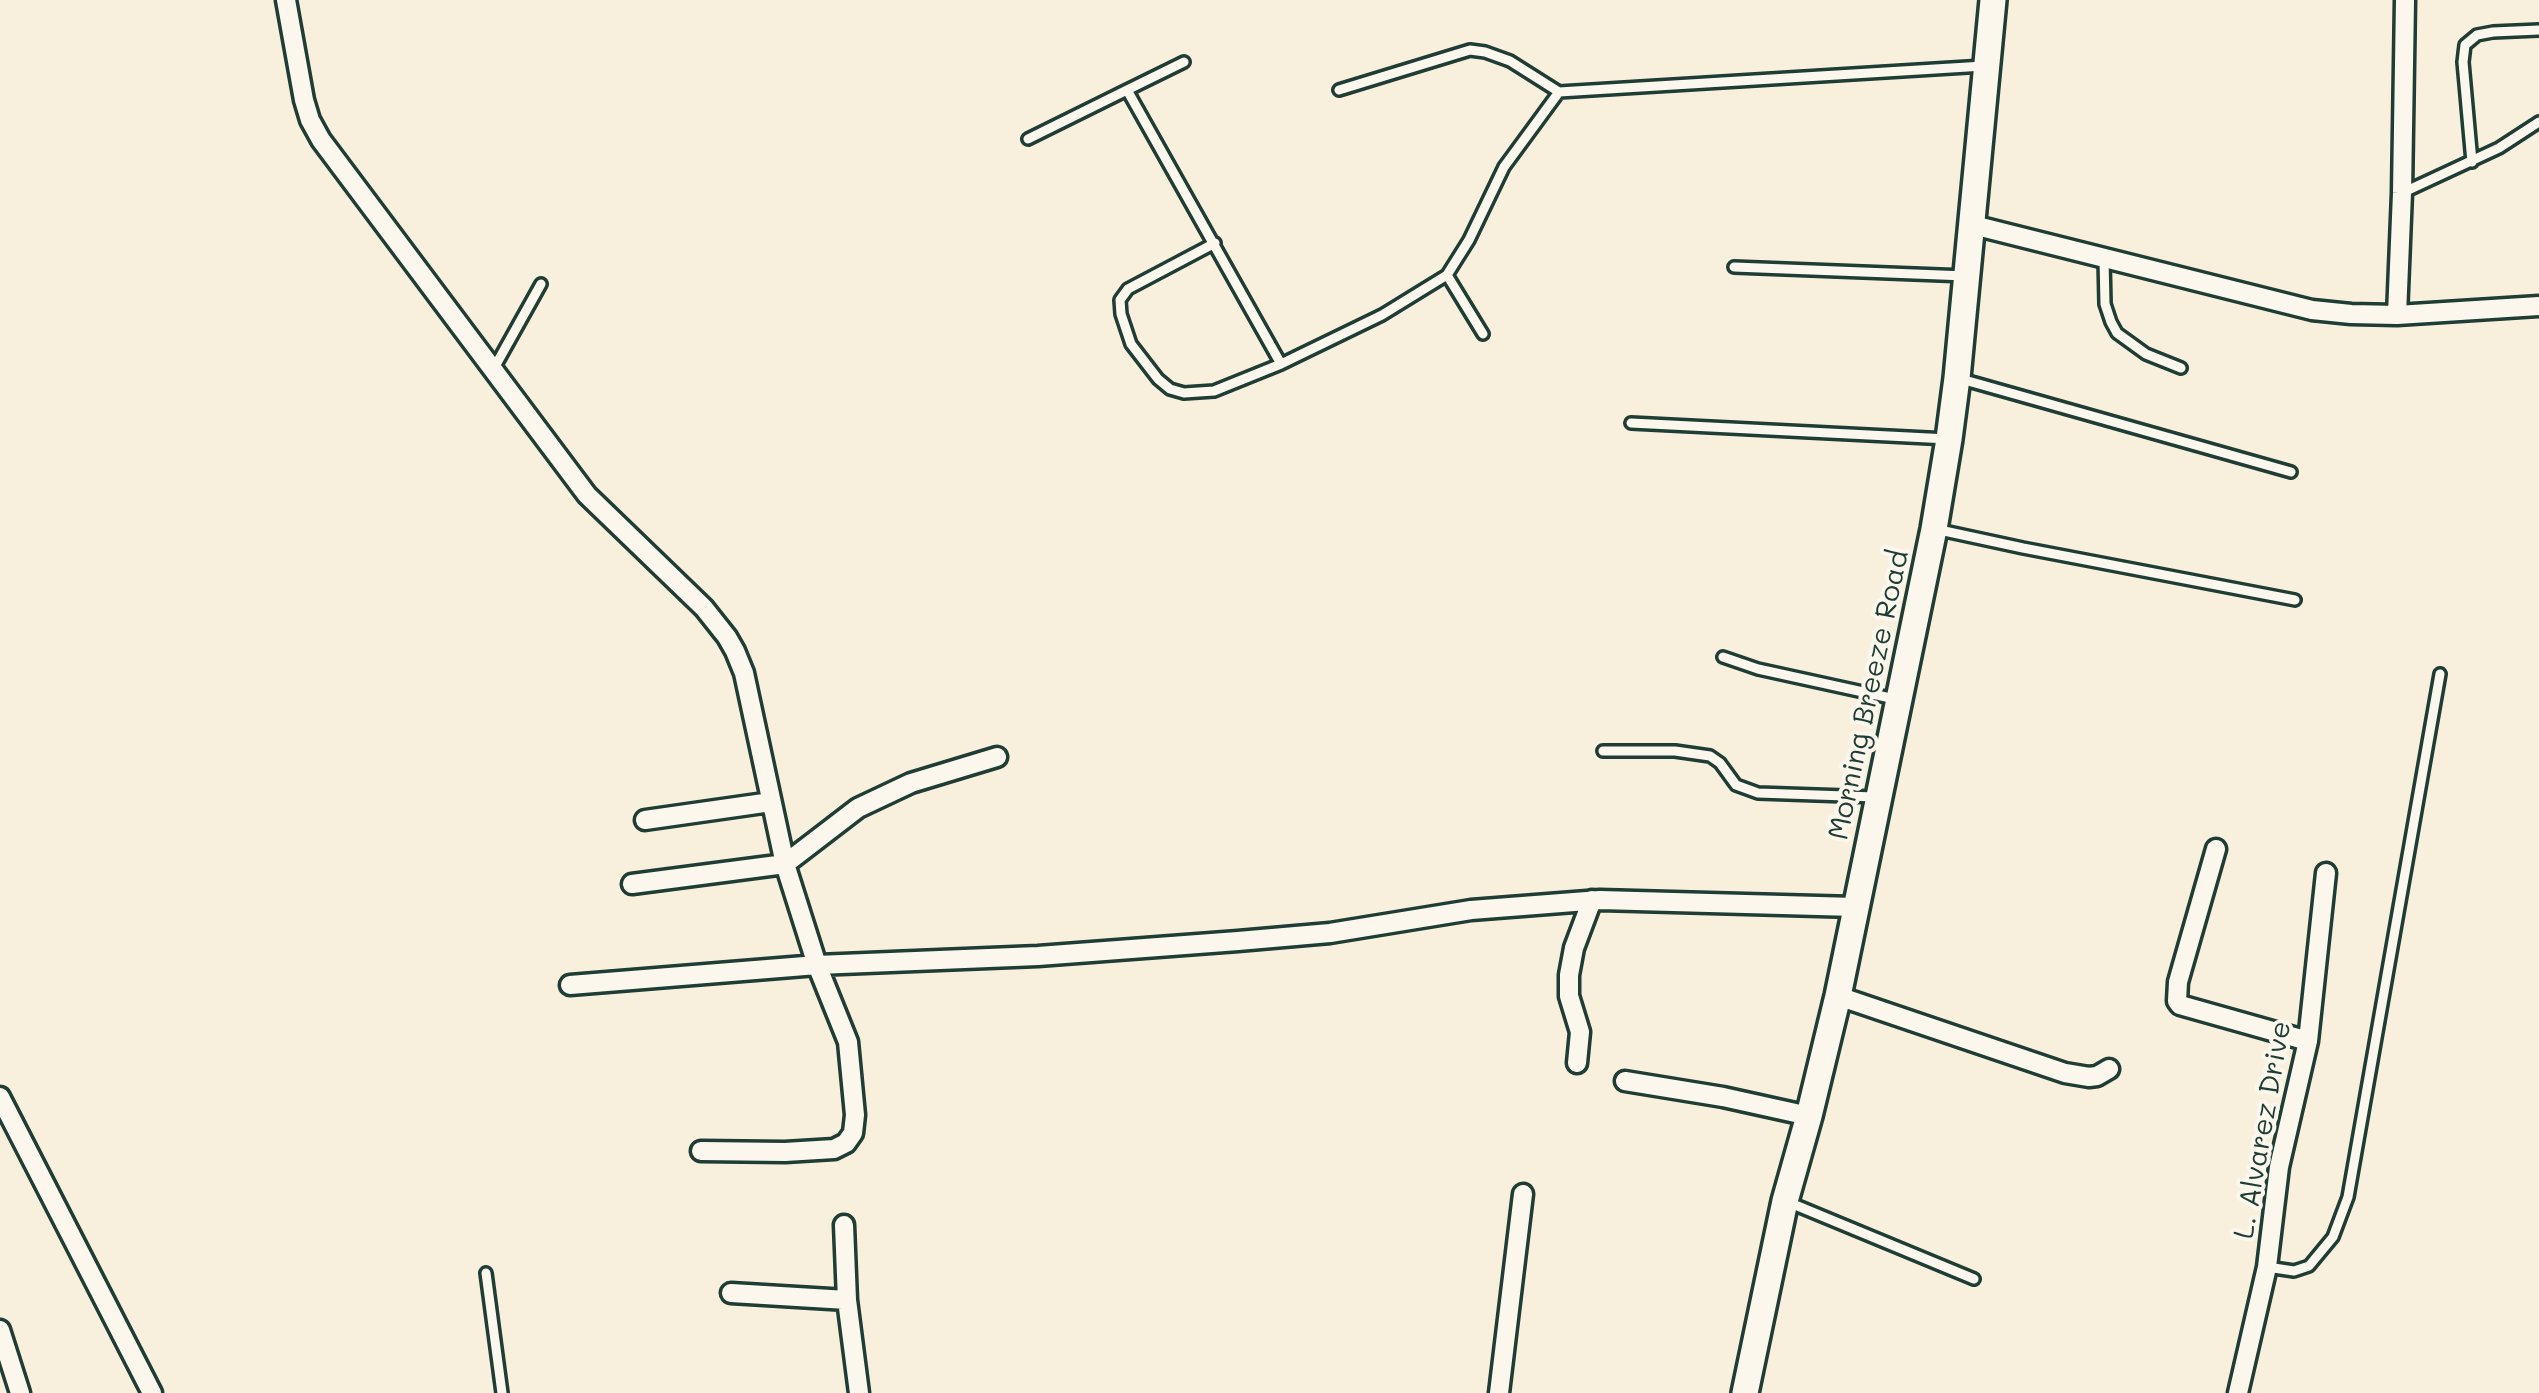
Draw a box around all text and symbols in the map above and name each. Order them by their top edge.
street label: Morning Breeze Road [1822,547,1916,843]
street label: L. Alvarez Drive [2227,1018,2299,1242]

